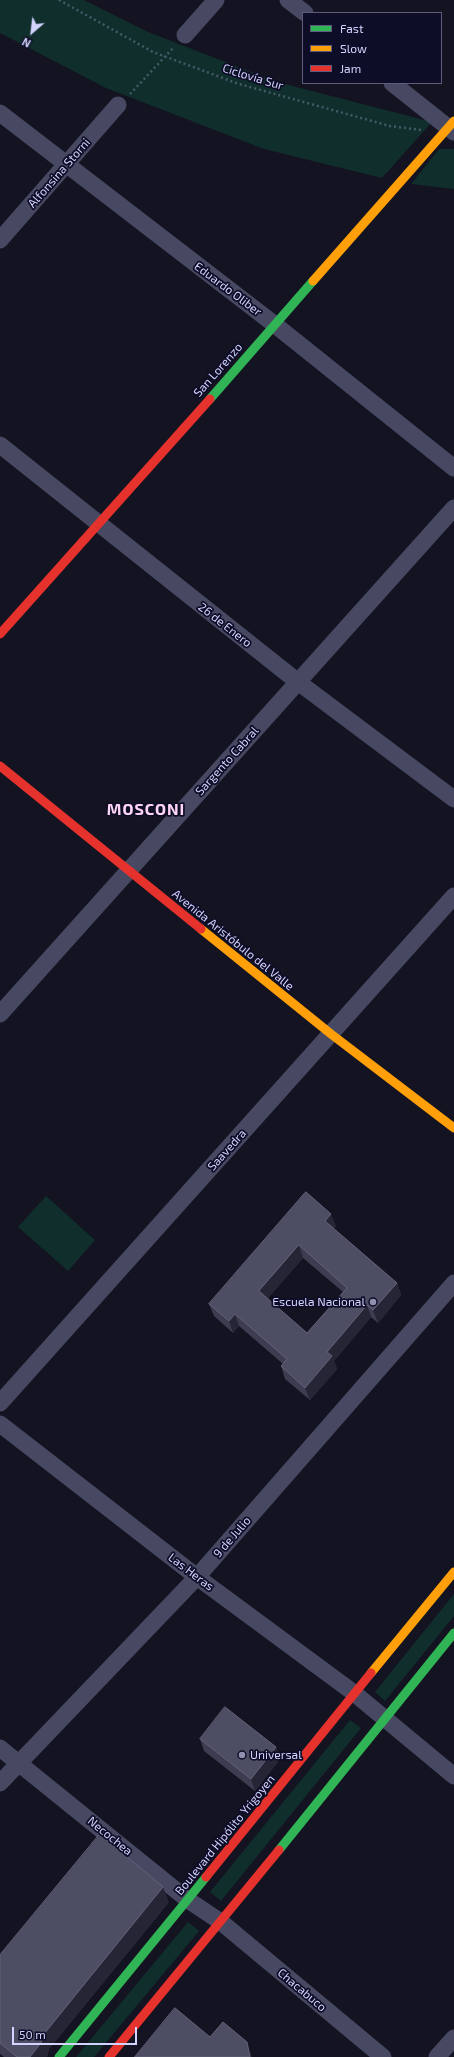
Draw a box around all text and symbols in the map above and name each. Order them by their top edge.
north arrow [12,12,52,52]
legend [302,12,442,84]
text: Fast [340,21,363,35]
text: N [20,35,33,51]
text: Slow [340,41,367,55]
street label: Ciclovía Sur [221,61,285,93]
text: Jam [340,61,361,75]
street label: Alfonsina Storni [25,135,93,211]
street label: Eduardo Oliber [191,259,265,319]
street label: San Lorenzo [191,340,245,400]
street label: 26 de Enero [195,600,255,650]
street label: Sargento Cabral [192,724,262,798]
district label: MOSCONI [107,800,185,820]
street label: Avenida Aristóbulo del Valle [169,887,297,993]
street label: Saavedra [205,1126,249,1174]
place label: Escuela Nacional [272,1295,365,1309]
marker: Escuela Nacional [368,1297,378,1307]
street label: 9 de Julio [210,1513,254,1561]
street label: Las Heras [165,1550,217,1594]
place label: Universal [250,1748,302,1762]
marker: Universal [237,1750,247,1760]
street label: Boulevard Hipólito Yrigoyen [172,1772,278,1898]
street label: Necochea [85,1814,135,1858]
street label: Chacabuco [275,1965,329,2015]
scale bar [14,2019,139,2045]
text: 50 m [19,2027,46,2041]

